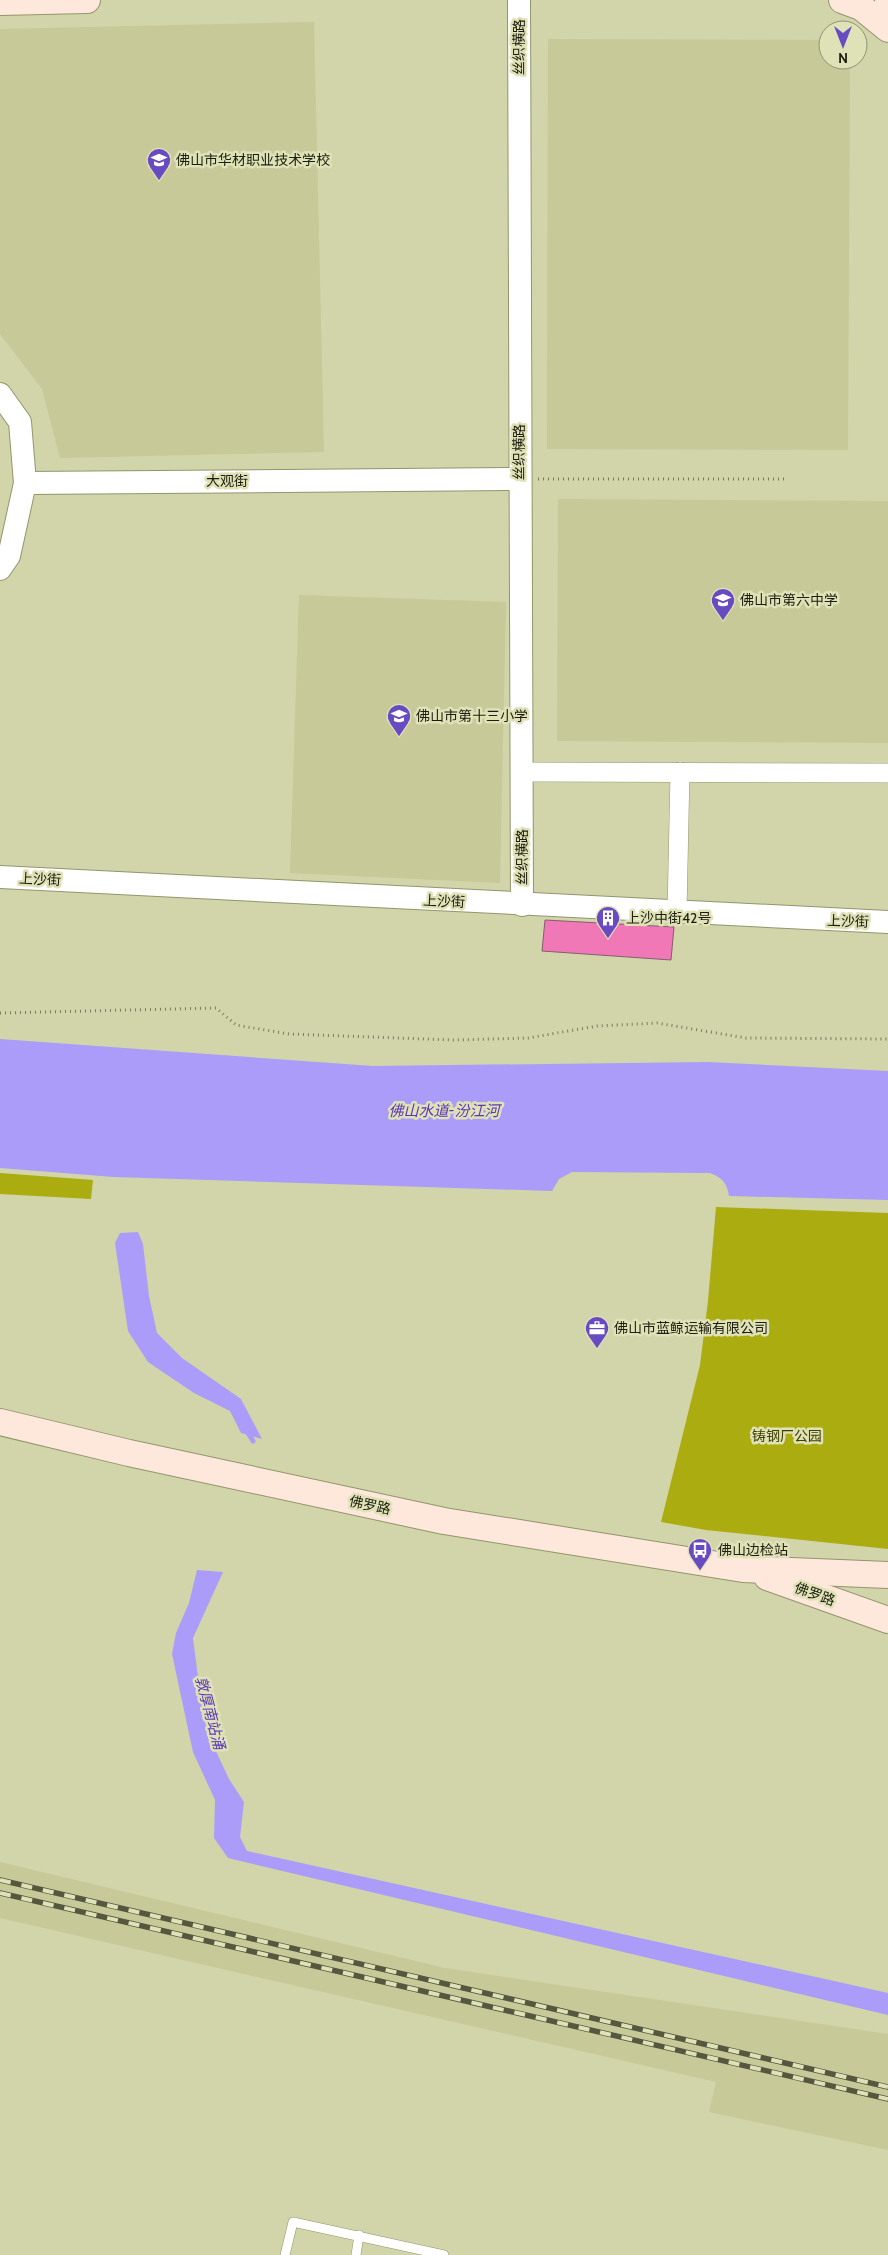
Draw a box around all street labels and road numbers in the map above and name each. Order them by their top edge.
street label: 丝织横路 [510,19,528,75]
street label: 丝织横路 [510,424,528,480]
street label: 大观街 [206,472,248,490]
street label: 丝织横路 [513,829,531,885]
street label: 上沙街 [19,869,61,889]
street label: 上沙街 [423,891,465,911]
street label: 上沙街 [827,911,869,931]
street label: 佛罗路 [348,1492,392,1518]
street label: 佛罗路 [792,1578,838,1610]

